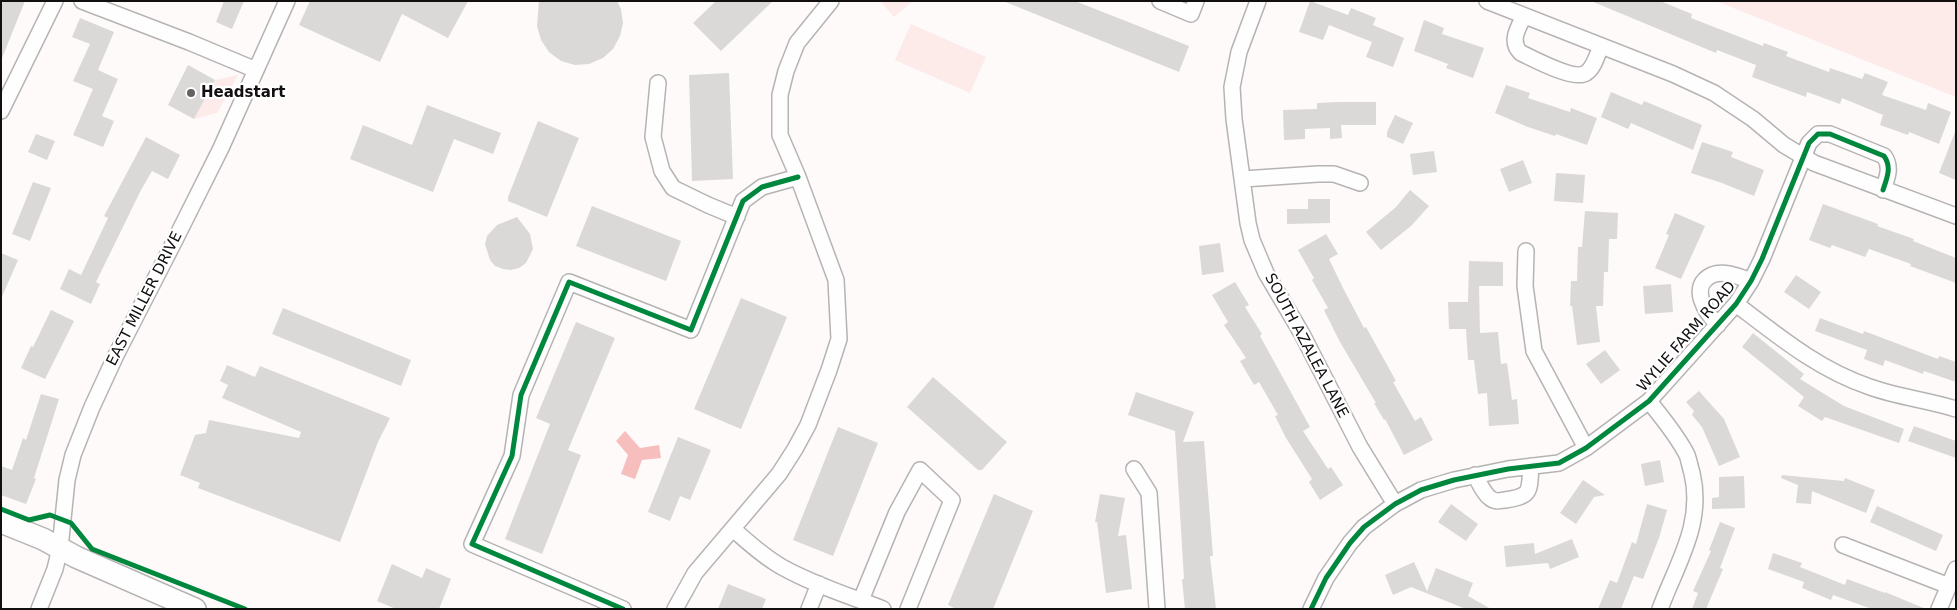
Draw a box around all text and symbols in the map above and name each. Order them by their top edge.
place label: Headstart [201,84,285,102]
marker: Headstart [185,87,197,99]
street label: EAST MILLER DRIVE [103,229,187,369]
street label: SOUTH AZALEA LANE [1260,271,1352,421]
street label: WYLIE FARM ROAD [1634,278,1740,396]

